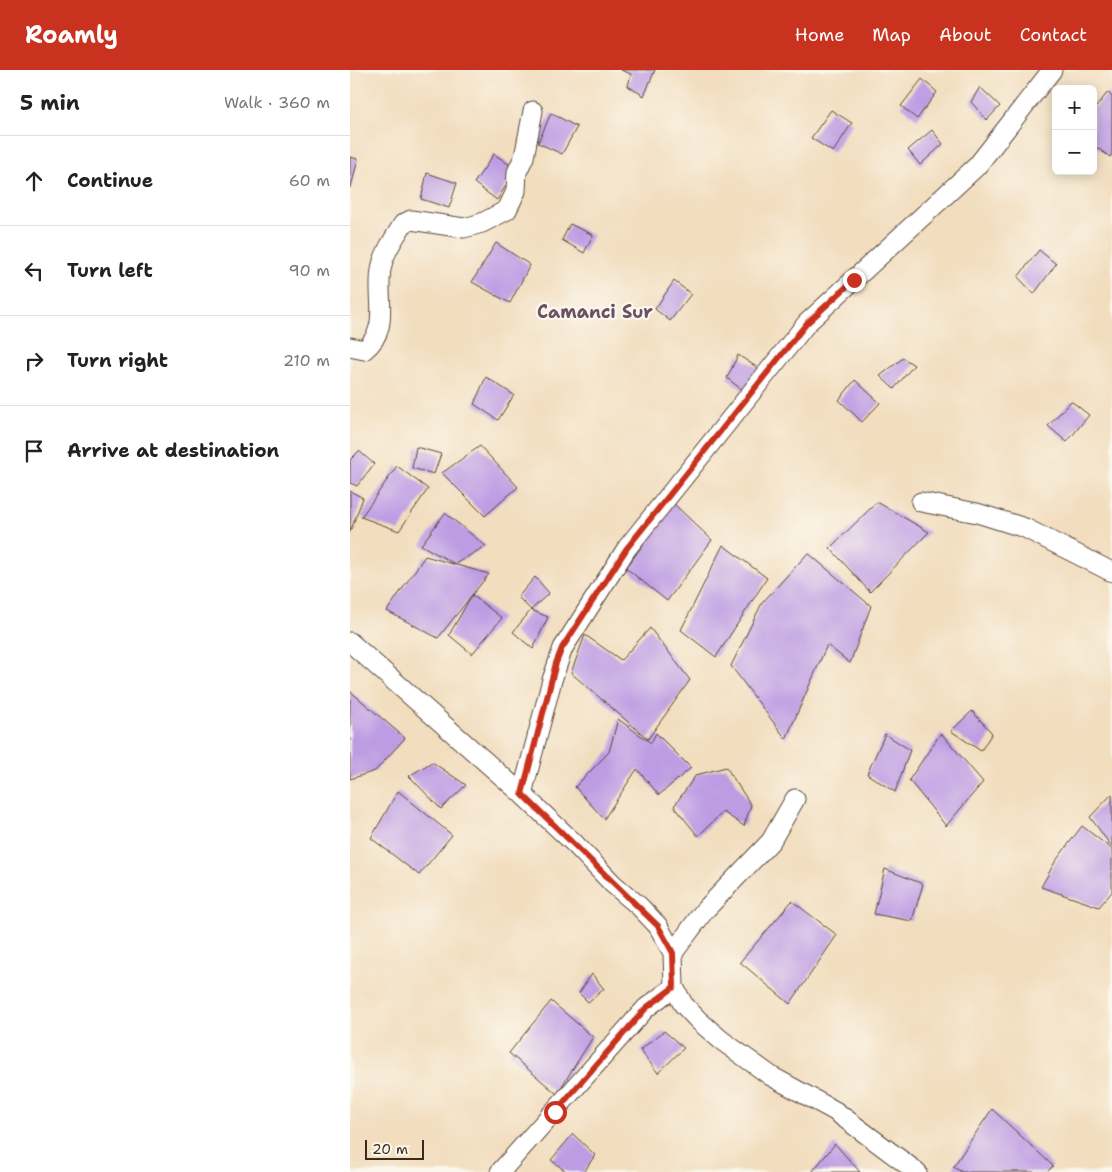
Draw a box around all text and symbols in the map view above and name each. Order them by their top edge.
text: Roamly [25,19,118,51]
text: Home [795,23,844,47]
text: Map [872,23,911,47]
text: About [939,23,992,47]
text: Contact [1020,23,1087,47]
map controls [1052,85,1097,175]
button: + [1052,85,1097,130]
text: 5 min [20,89,80,117]
text: Walk · 360 m [224,92,330,113]
button: − [1052,130,1097,175]
icon: ahead [20,167,48,195]
text: Continue [67,168,153,193]
text: 60 m [289,170,330,191]
icon: left [20,257,48,285]
text: Turn left [67,258,153,283]
text: 90 m [289,260,330,281]
route end [843,269,866,292]
district label: Camanci Sur [537,300,653,324]
icon: right [20,347,48,375]
text: Turn right [67,348,168,373]
text: 210 m [283,350,330,371]
icon: arrive [20,437,48,465]
text: Arrive at destination [67,438,279,463]
route start [544,1101,567,1124]
scale bar [365,1137,424,1160]
text: 20 m [372,1140,408,1158]

